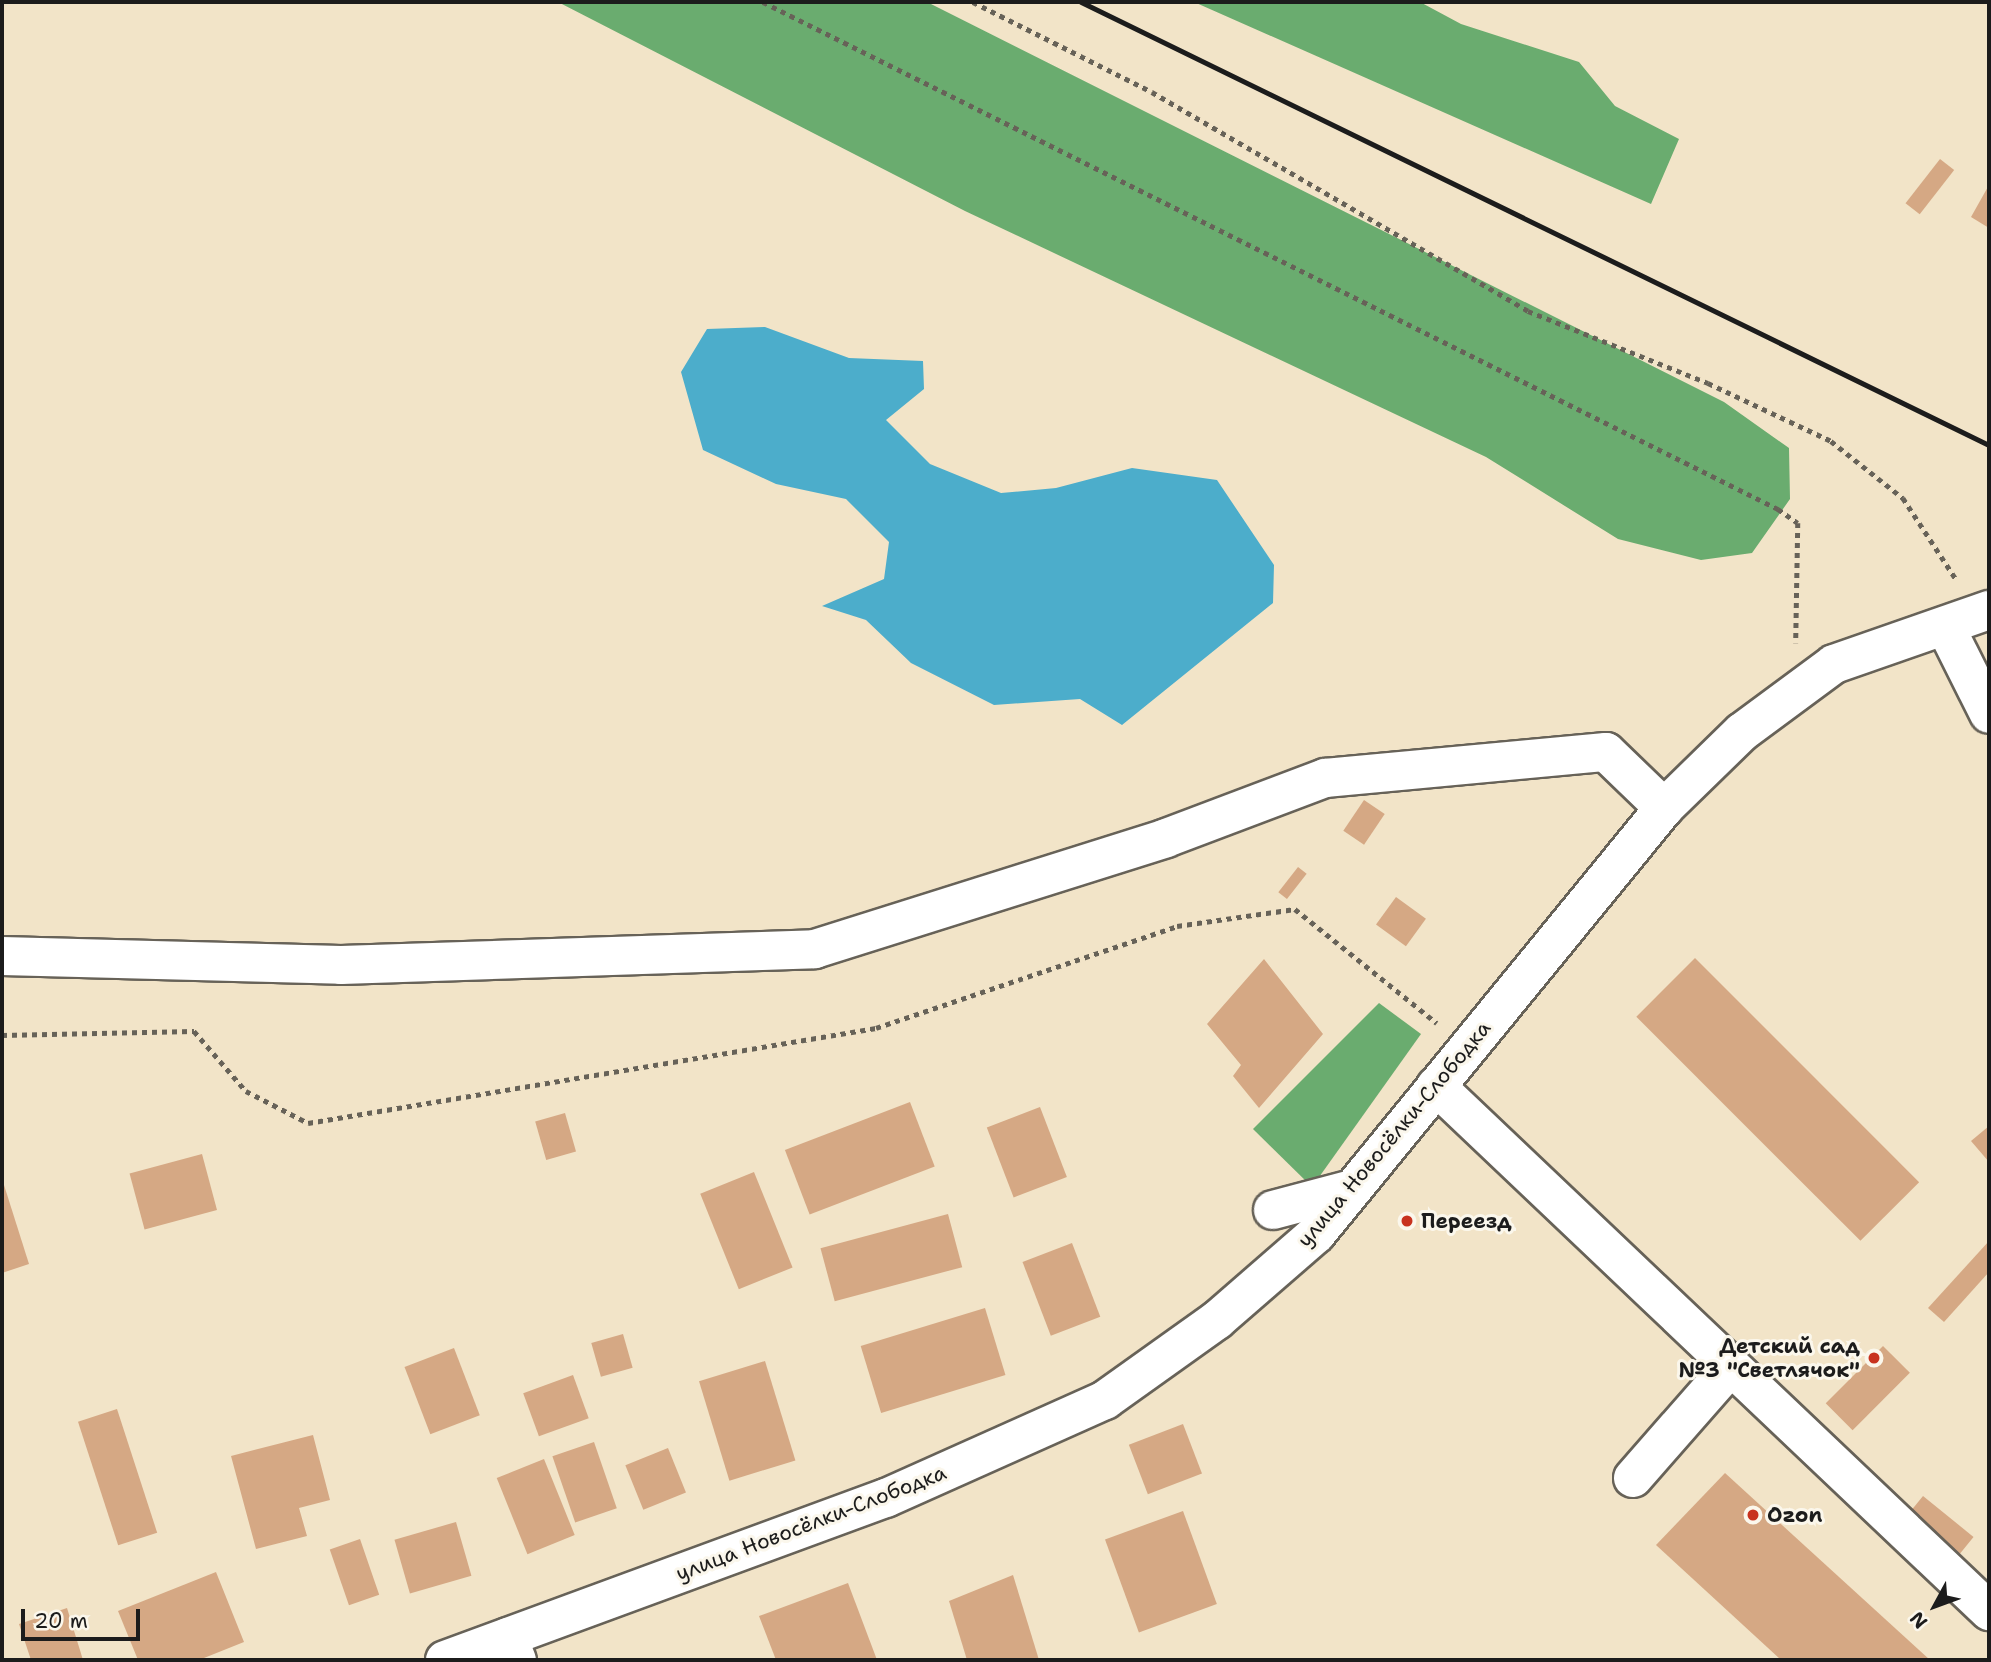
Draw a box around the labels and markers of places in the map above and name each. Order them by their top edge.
place label: Переезд [1421,1208,1512,1234]
marker: Переезд [1399,1213,1415,1229]
place label: Детский сад №3 "Светлячок" [1678,1333,1860,1383]
marker: Детский сад №3 "Светлячок" [1866,1350,1882,1366]
place label: Ozon [1767,1502,1822,1528]
marker: Ozon [1745,1507,1761,1523]

